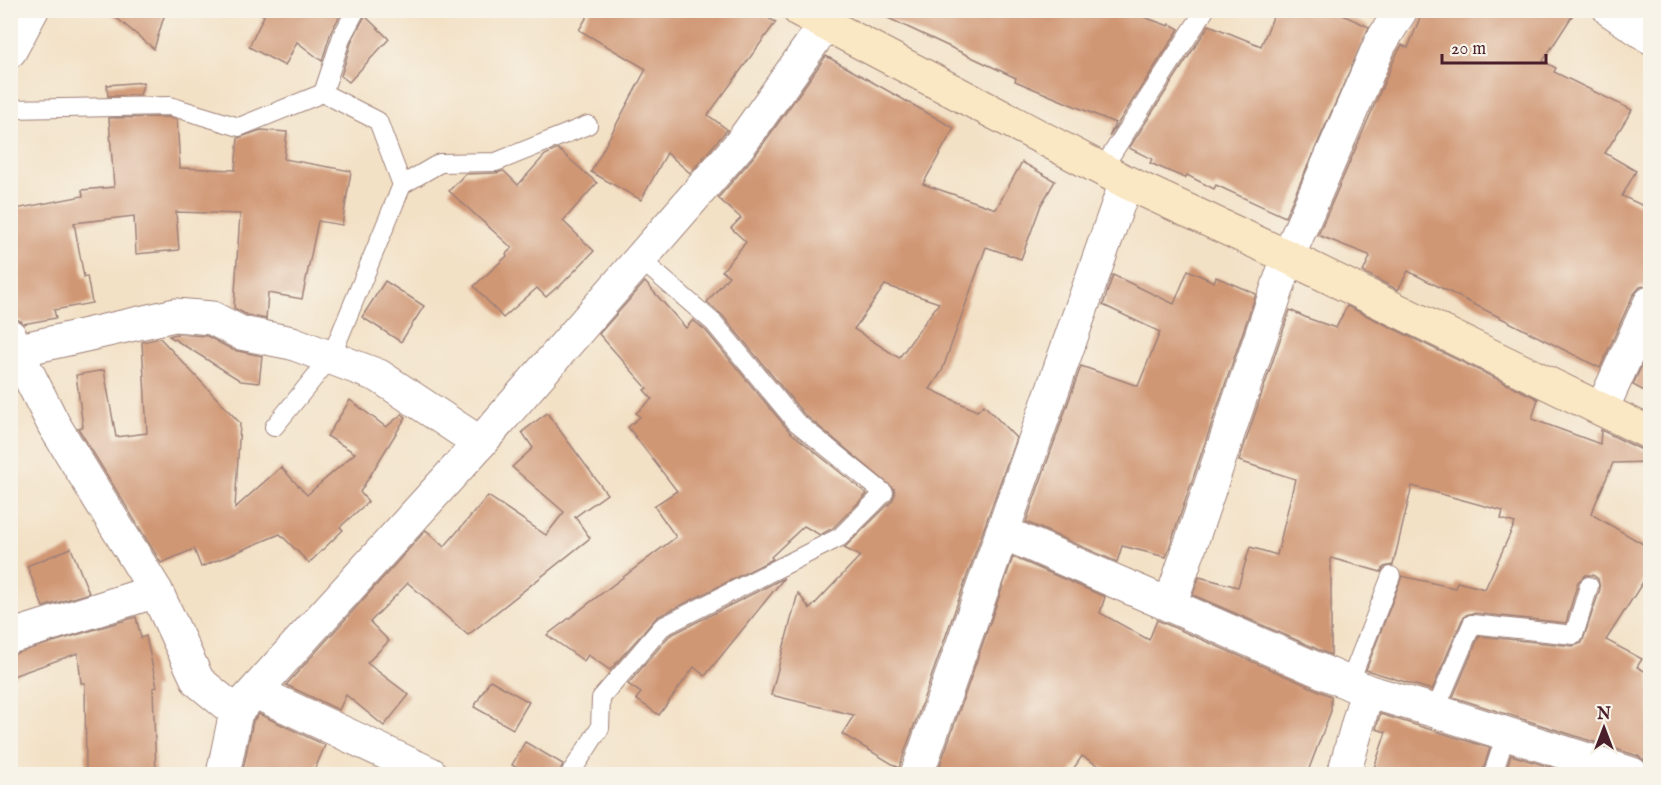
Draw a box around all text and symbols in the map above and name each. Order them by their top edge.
scale bar [1442,27,1546,65]
text: 20 m [1451,38,1486,61]
north arrow [1574,698,1634,758]
text: N [1596,705,1611,725]

